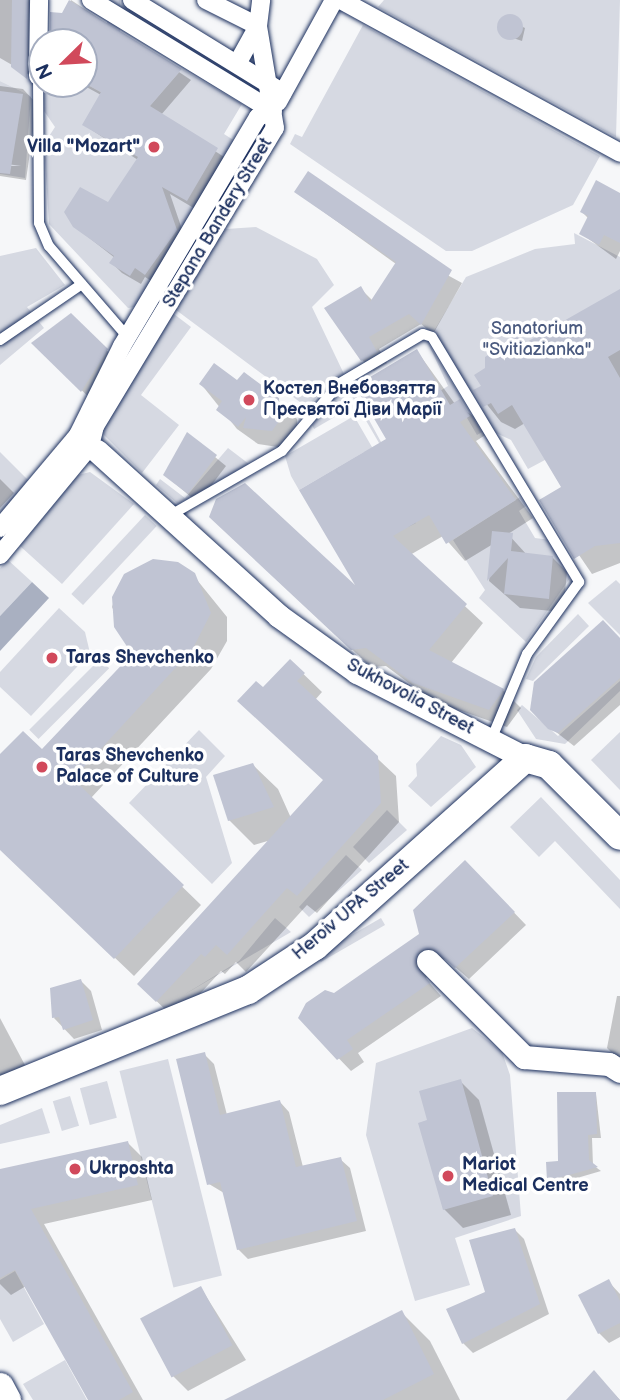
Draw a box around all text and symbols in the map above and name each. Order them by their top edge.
north arrow [28,28,98,98]
text: N [32,60,59,82]
street label: Stepana Bandery Street [158,133,278,313]
place label: Villa "Mozart" [27,136,140,158]
marker: Villa "Mozart" [146,139,162,155]
park label: Sanatorium "Svitiazianka" [483,319,591,362]
place label: Костел Внебовзяття Пресвятої Діви Марії [263,379,441,422]
marker: Костел Внебовзяття Пресвятої Діви Марії [241,392,257,408]
place label: Taras Shevchenko [66,647,214,669]
marker: Taras Shevchenko [44,650,60,666]
street label: Sukhovolia Street [343,654,477,740]
place label: Taras Shevchenko Palace of Culture [56,746,204,788]
marker: Taras Shevchenko Palace of Culture [34,759,50,775]
street label: Heroiv UPA Street [288,855,414,965]
place label: Mariot Medical Centre [462,1155,589,1198]
place label: Ukrposhta [89,1158,174,1180]
marker: Ukrposhta [67,1161,83,1177]
marker: Mariot Medical Centre [440,1168,456,1184]

